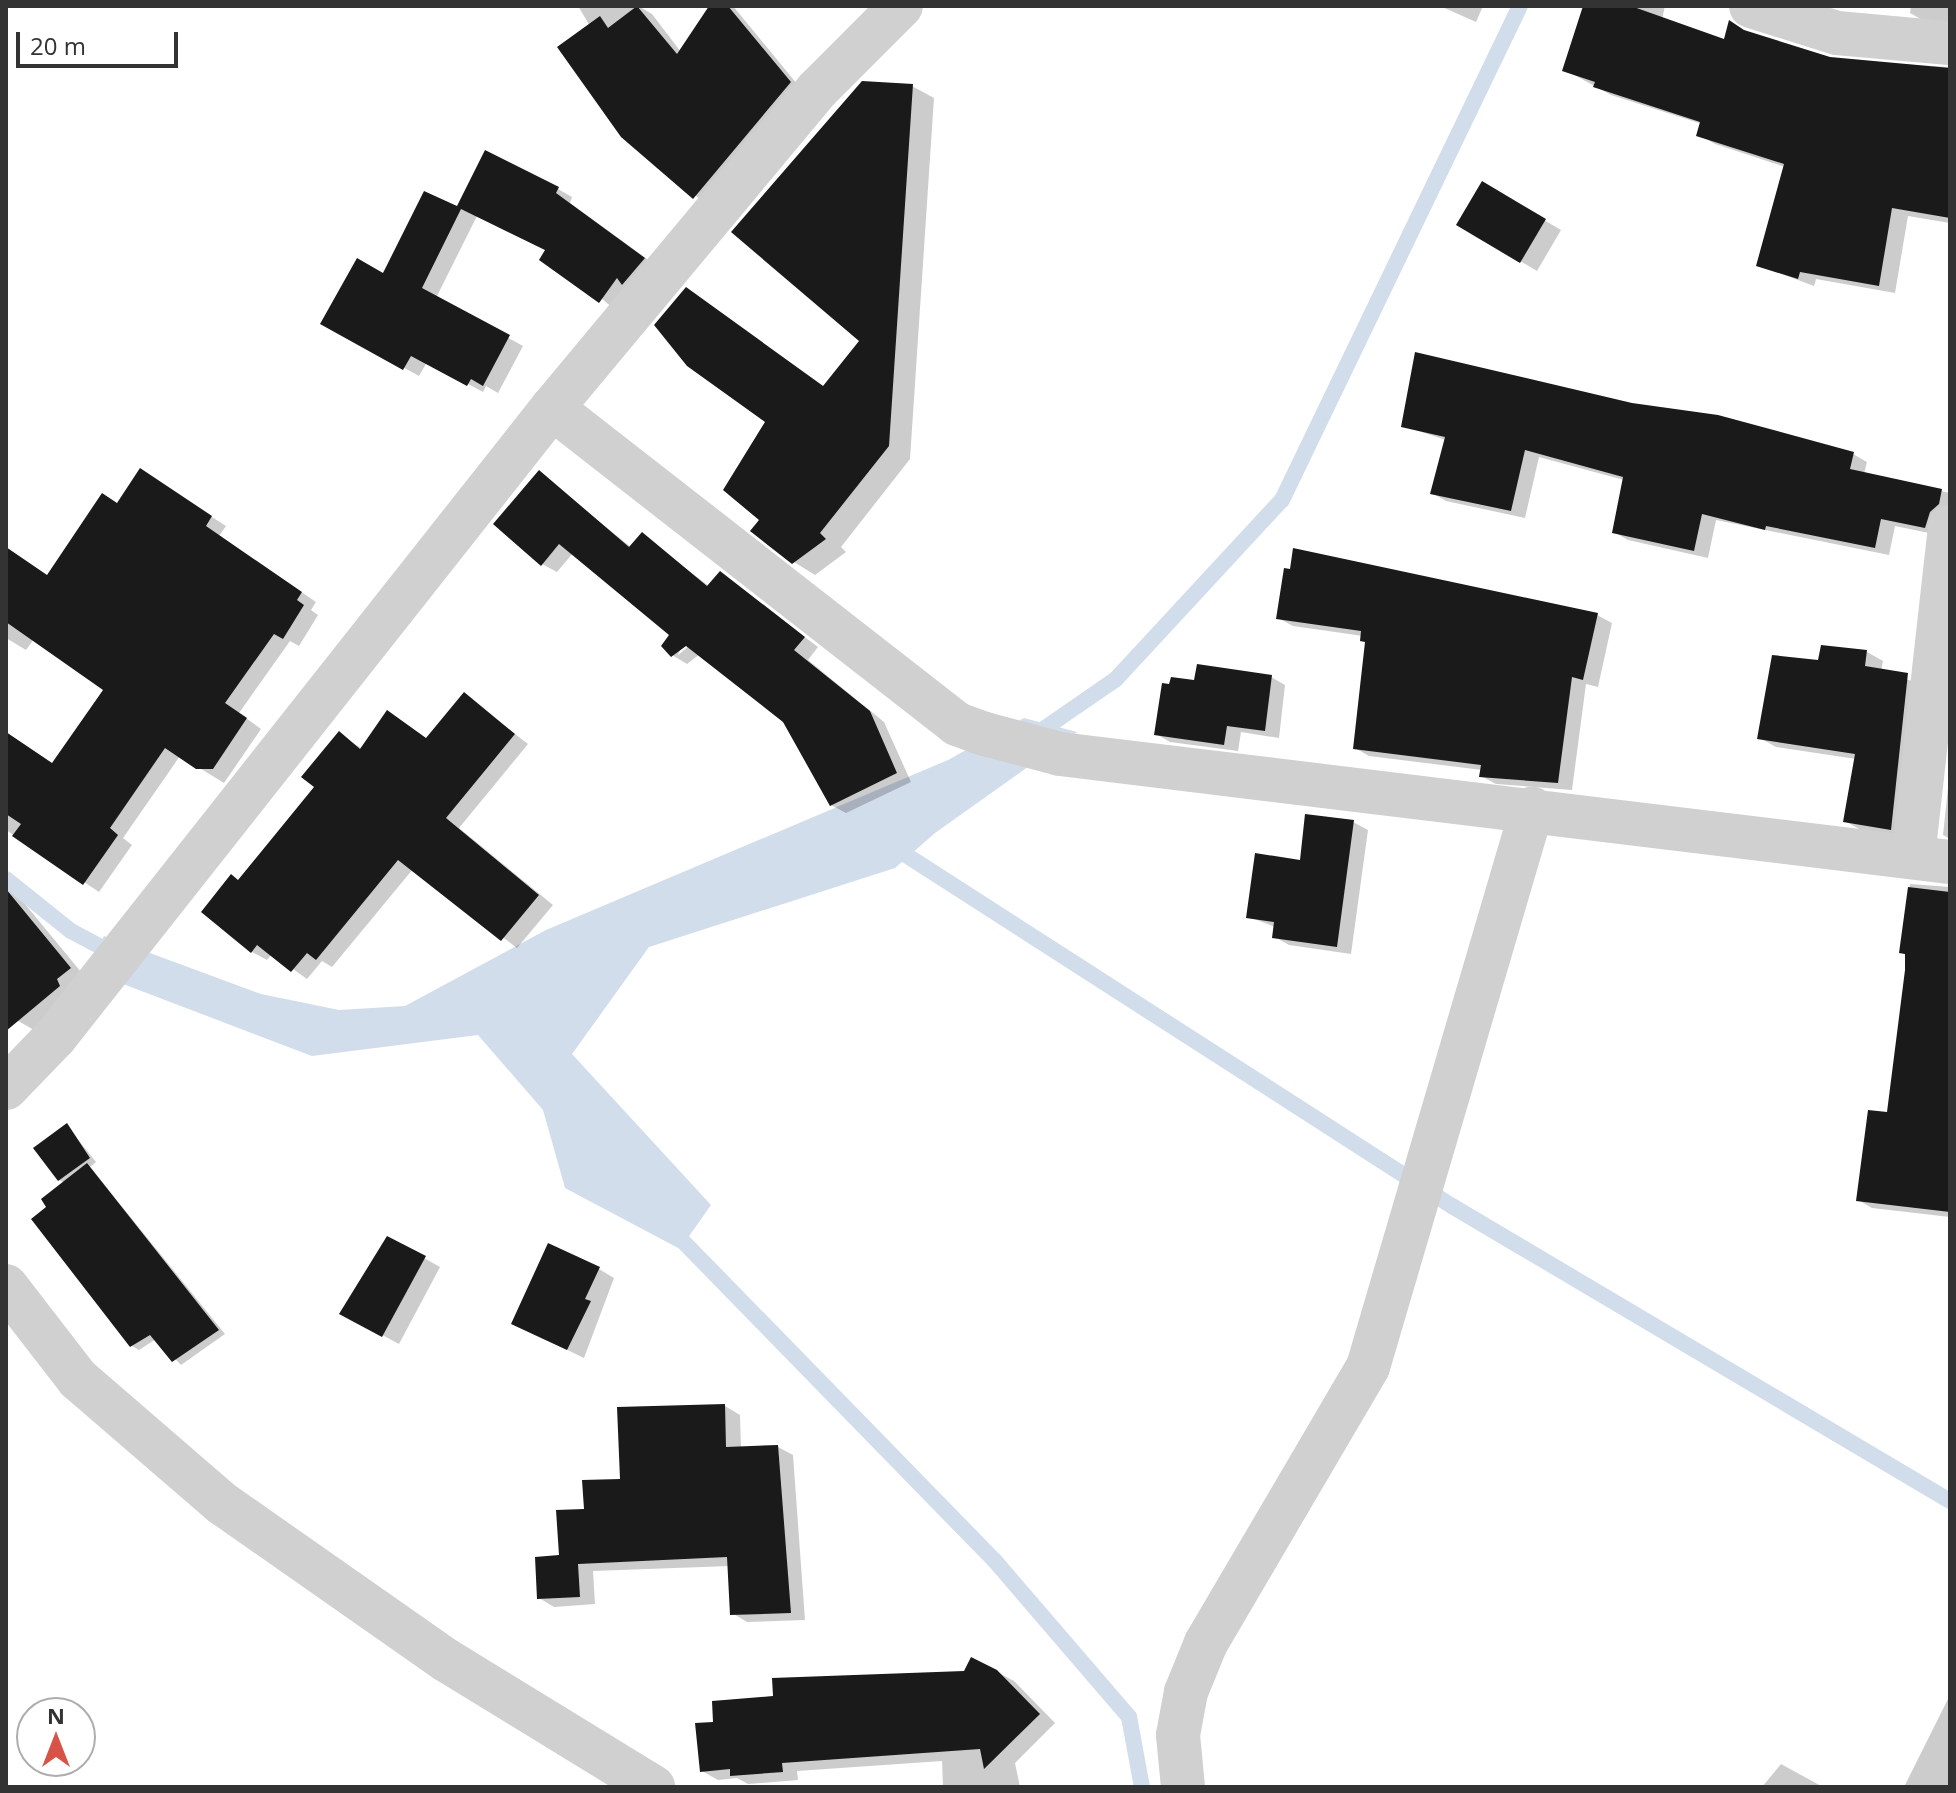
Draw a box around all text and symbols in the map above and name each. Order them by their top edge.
scale bar [20,16,182,66]
text: 20 m [30,29,86,62]
north arrow [16,1697,96,1777]
text: N [47,1700,65,1730]

